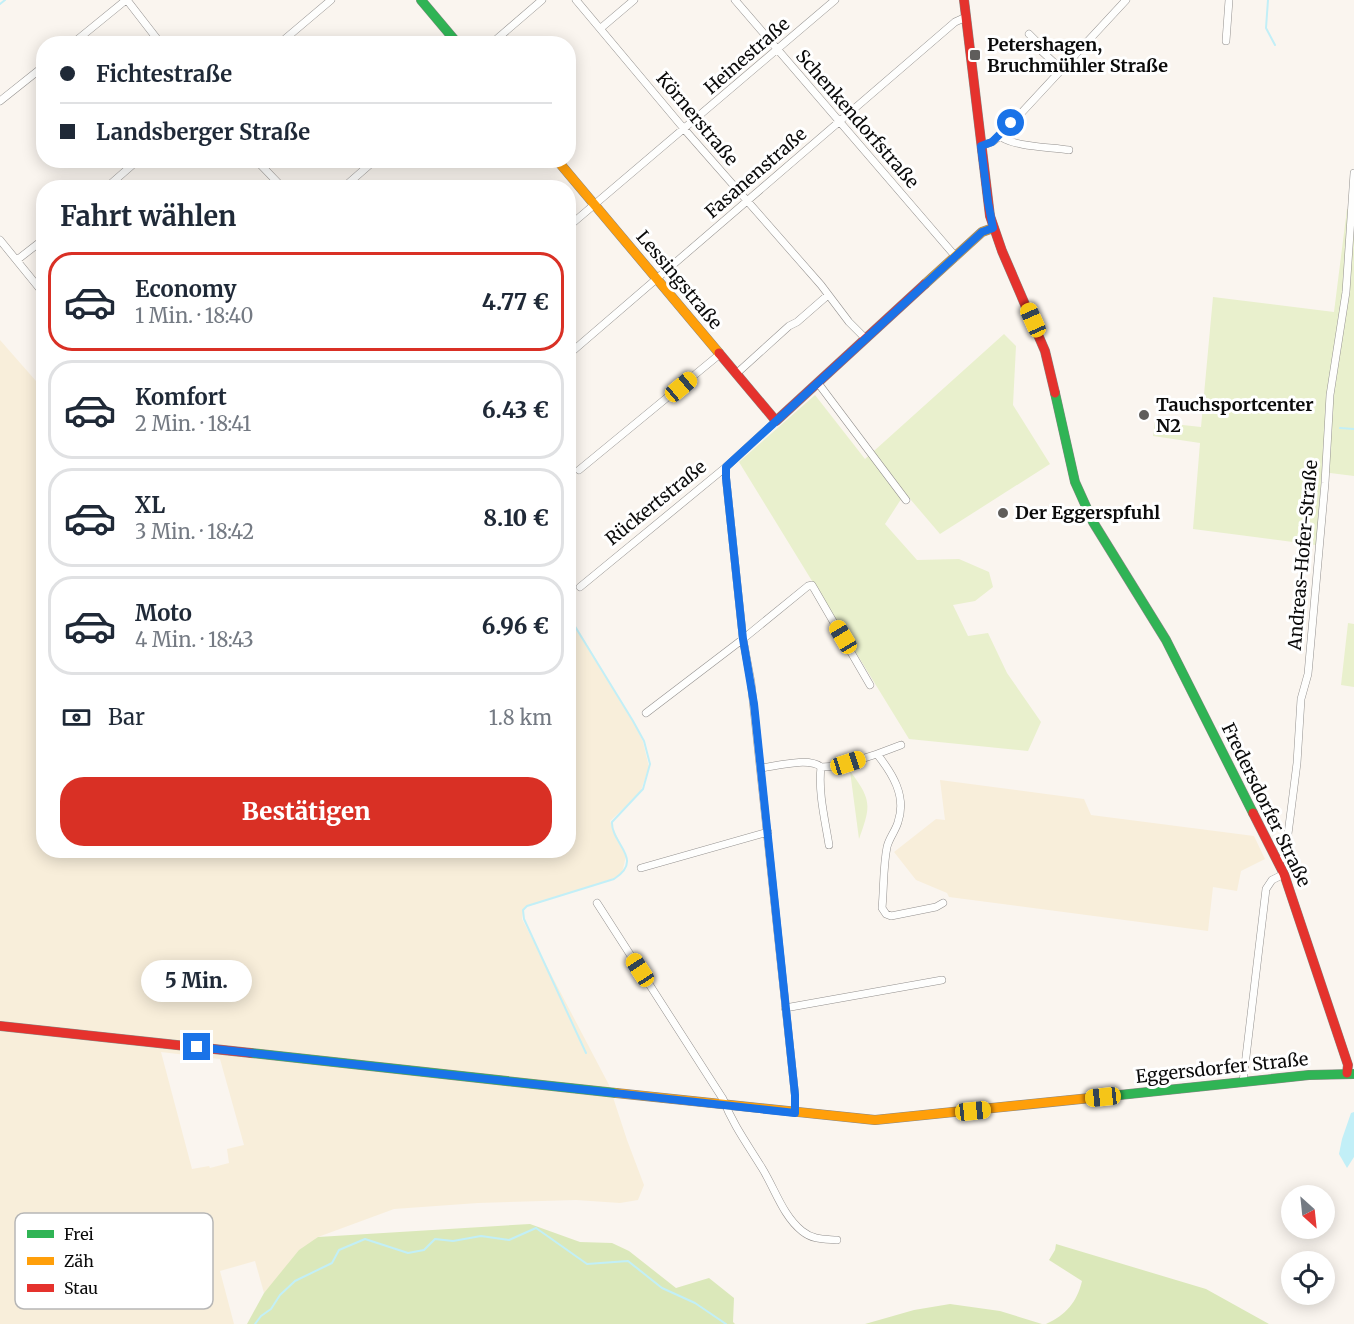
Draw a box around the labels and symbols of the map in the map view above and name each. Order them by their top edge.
street label: Heinestraße [699,12,794,99]
place label: Petershagen, Bruchmühler Straße [987,33,1168,77]
street label: Schenkendorfstraße [791,45,924,193]
marker: Petershagen, Bruchmühler Straße [968,48,982,62]
street label: Körnerstraße [652,67,743,170]
route start [997,109,1024,136]
street label: Fasanenstraße [700,122,811,223]
street label: Lessingstraße [631,226,727,334]
car [1017,300,1049,340]
car [661,369,701,405]
place label: Tauchsportcenter N2 [1156,393,1314,437]
marker: Tauchsportcenter N2 [1137,408,1151,422]
street label: Rückertstraße [601,455,711,550]
street label: Andreas-Hofer-Straße [1283,459,1322,652]
place label: Der Eggerspfuhl [1015,501,1160,524]
marker: Der Eggerspfuhl [996,506,1010,520]
car [826,617,860,657]
street label: Fredersdorfer Straße [1217,719,1316,890]
car [828,749,868,777]
car [623,950,657,990]
callout: 5 Min. [142,960,252,1002]
route end [183,1033,210,1060]
street label: Eggersdorfer Straße [1134,1047,1309,1088]
car [1084,1086,1122,1108]
car [954,1100,992,1122]
north arrow [1281,1185,1335,1239]
legend [15,1213,213,1309]
text: Frei [64,1224,94,1244]
text: Zäh [64,1251,94,1271]
text: Stau [64,1278,98,1298]

